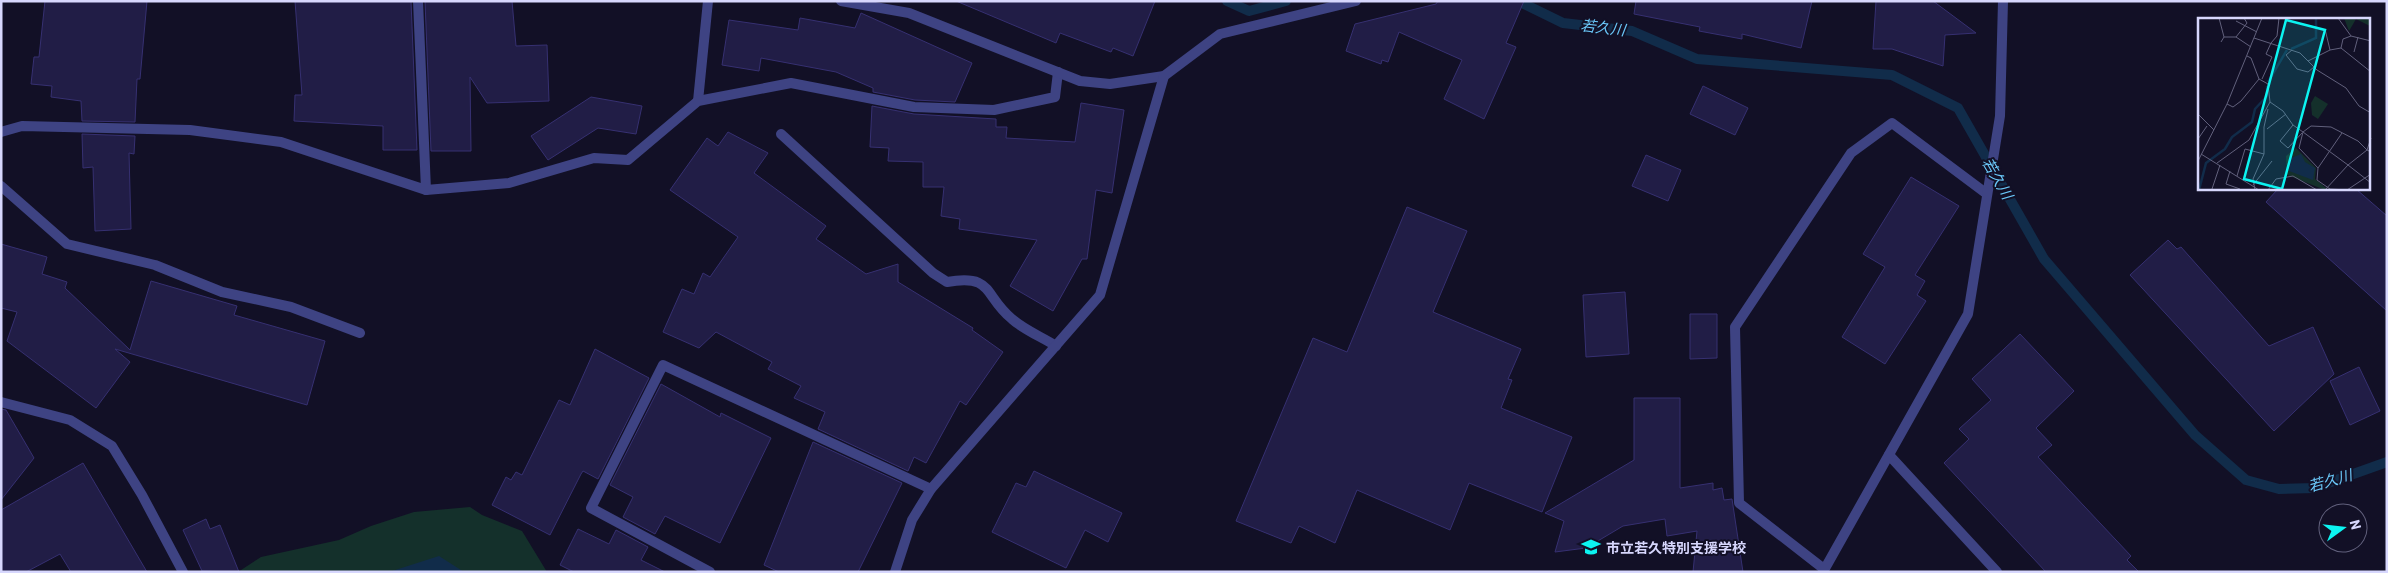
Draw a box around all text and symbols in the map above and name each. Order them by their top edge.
water label: 若久川 [1580,15,1628,39]
inset map [2198,18,2370,190]
water label: 若久川 [1979,154,2018,204]
water label: 若久川 [2306,465,2356,495]
north arrow [2318,503,2368,553]
text: N [2347,518,2365,531]
school or university icon: 市立若久特別支援学校 [1580,536,1602,558]
place label: 市立若久特別支援学校 [1606,539,1746,556]

